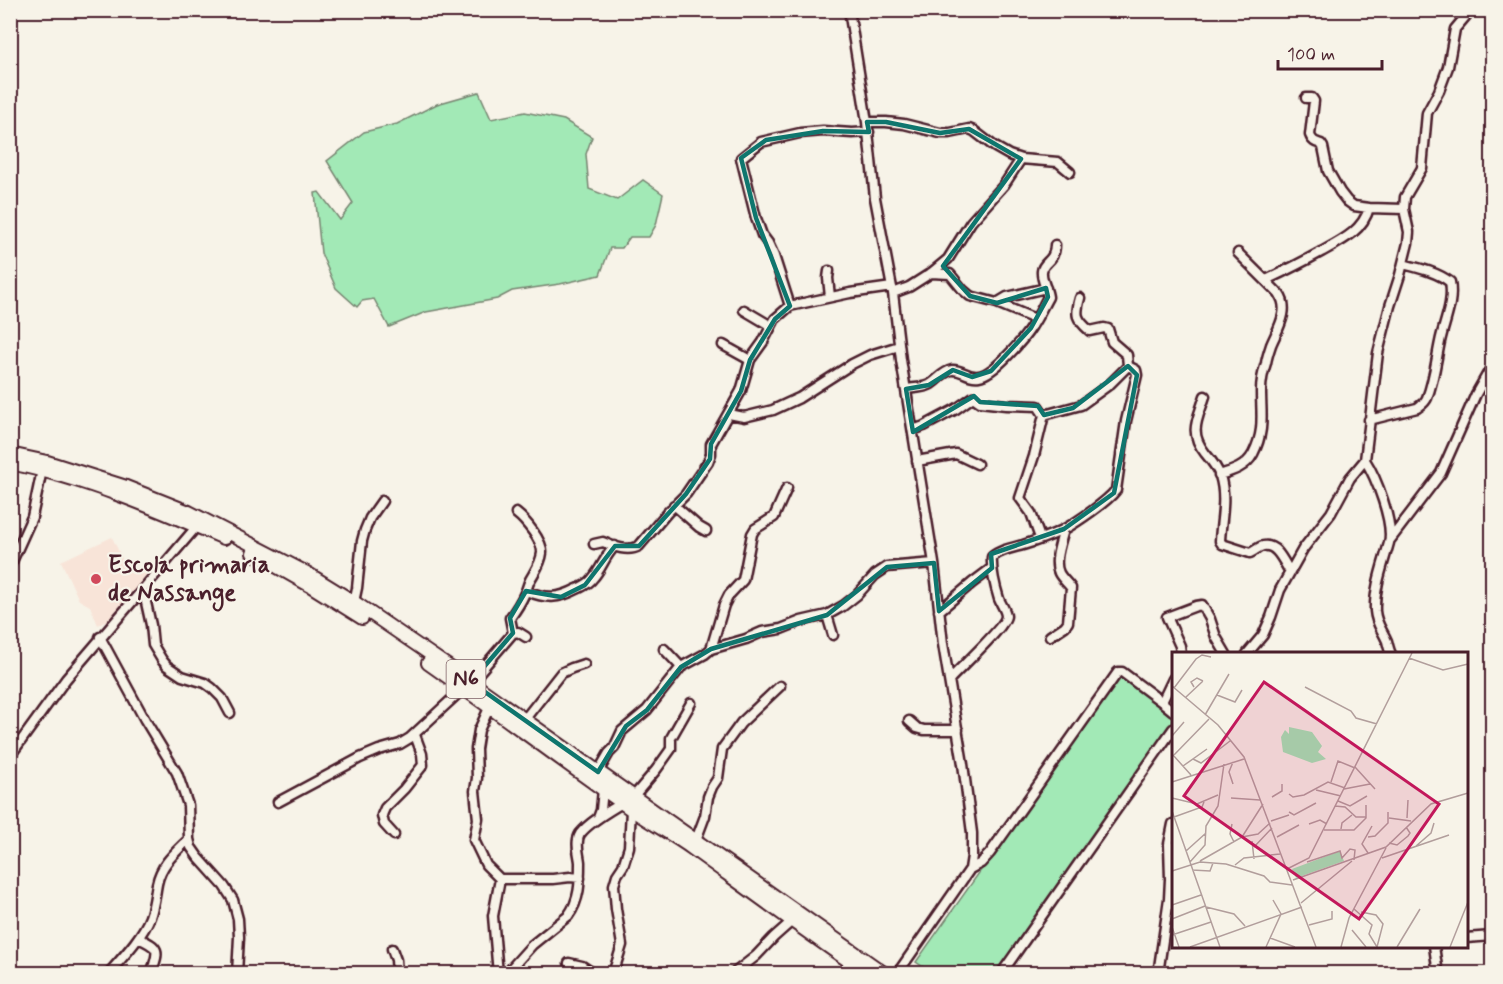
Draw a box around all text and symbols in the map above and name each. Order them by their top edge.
scale bar [1278,33,1382,71]
text: 100 m [1287,43,1335,67]
place label: Escola primaria de Nassange [108,550,270,612]
marker: Escola primaria de Nassange [89,572,103,586]
inset map [1172,652,1467,948]
road number: N6 [446,660,486,698]

